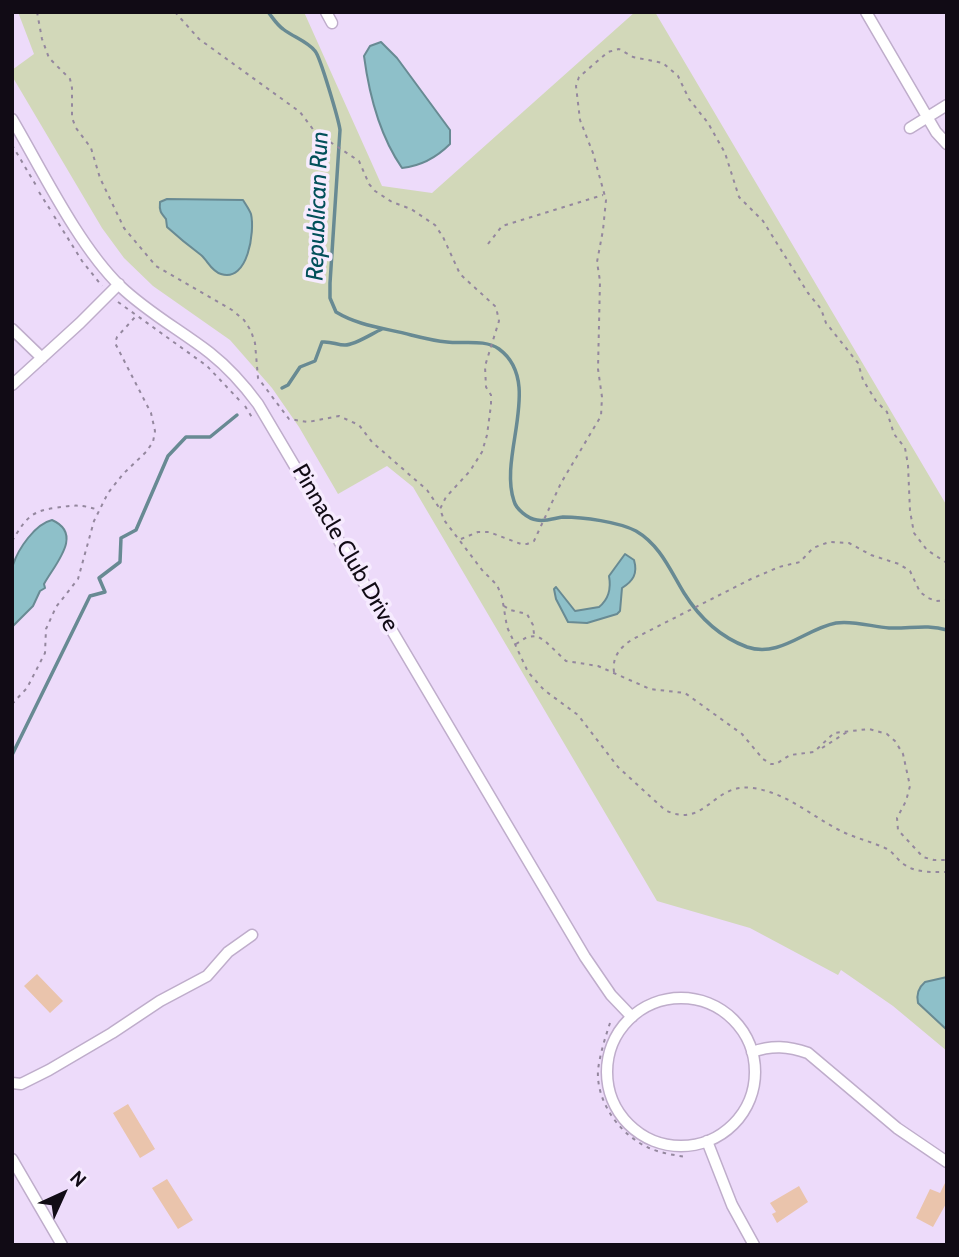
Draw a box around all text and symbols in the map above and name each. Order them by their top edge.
water label: Republican Run [301,131,335,281]
street label: Pinnacle Club Drive [286,459,404,637]
north arrow [28,1159,98,1229]
text: N [65,1166,91,1192]

